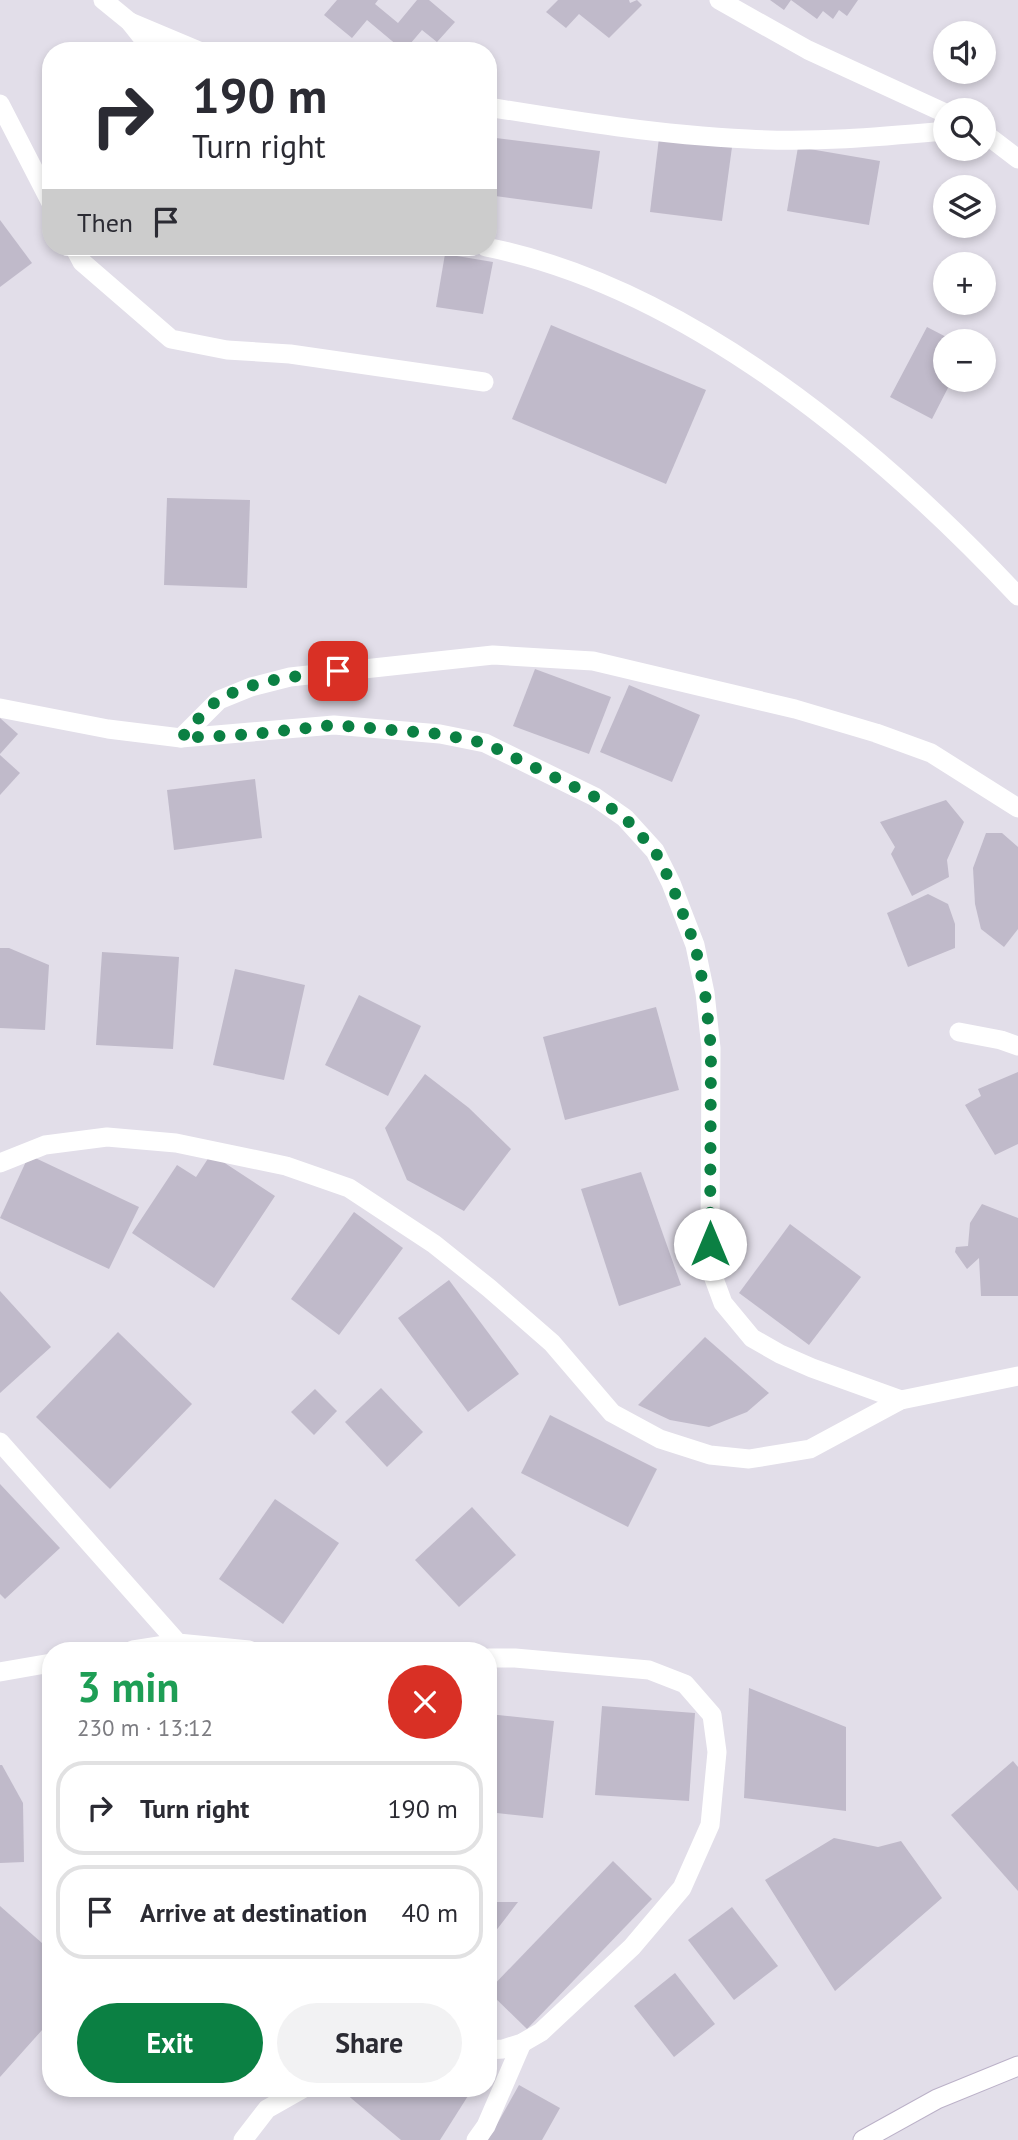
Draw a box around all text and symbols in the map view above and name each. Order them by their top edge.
map controls [933,21,996,392]
button: sound [933,21,996,84]
text: 190 m [192,63,327,127]
icon: right [77,70,168,161]
button: search [933,98,996,161]
text: Turn right [192,125,326,167]
button: layers [933,175,996,238]
icon: arrive [147,203,185,241]
text: Then [77,206,133,239]
button: + [933,252,996,315]
button: − [933,329,996,392]
pin [308,641,368,701]
icon: arrive [319,652,357,690]
position arrow [673,1207,747,1281]
text: 3 min [77,1659,179,1714]
button: close [388,1665,462,1739]
text: 230 m · 13:12 [77,1713,213,1742]
icon: right [81,1789,119,1827]
text: Turn right [140,1792,249,1825]
text: 190 m [387,1792,458,1825]
icon: arrive [81,1893,119,1931]
text: Arrive at destination [140,1896,367,1929]
text: 40 m [402,1896,458,1929]
button: Exit [77,2003,263,2083]
button: Share [277,2003,462,2083]

